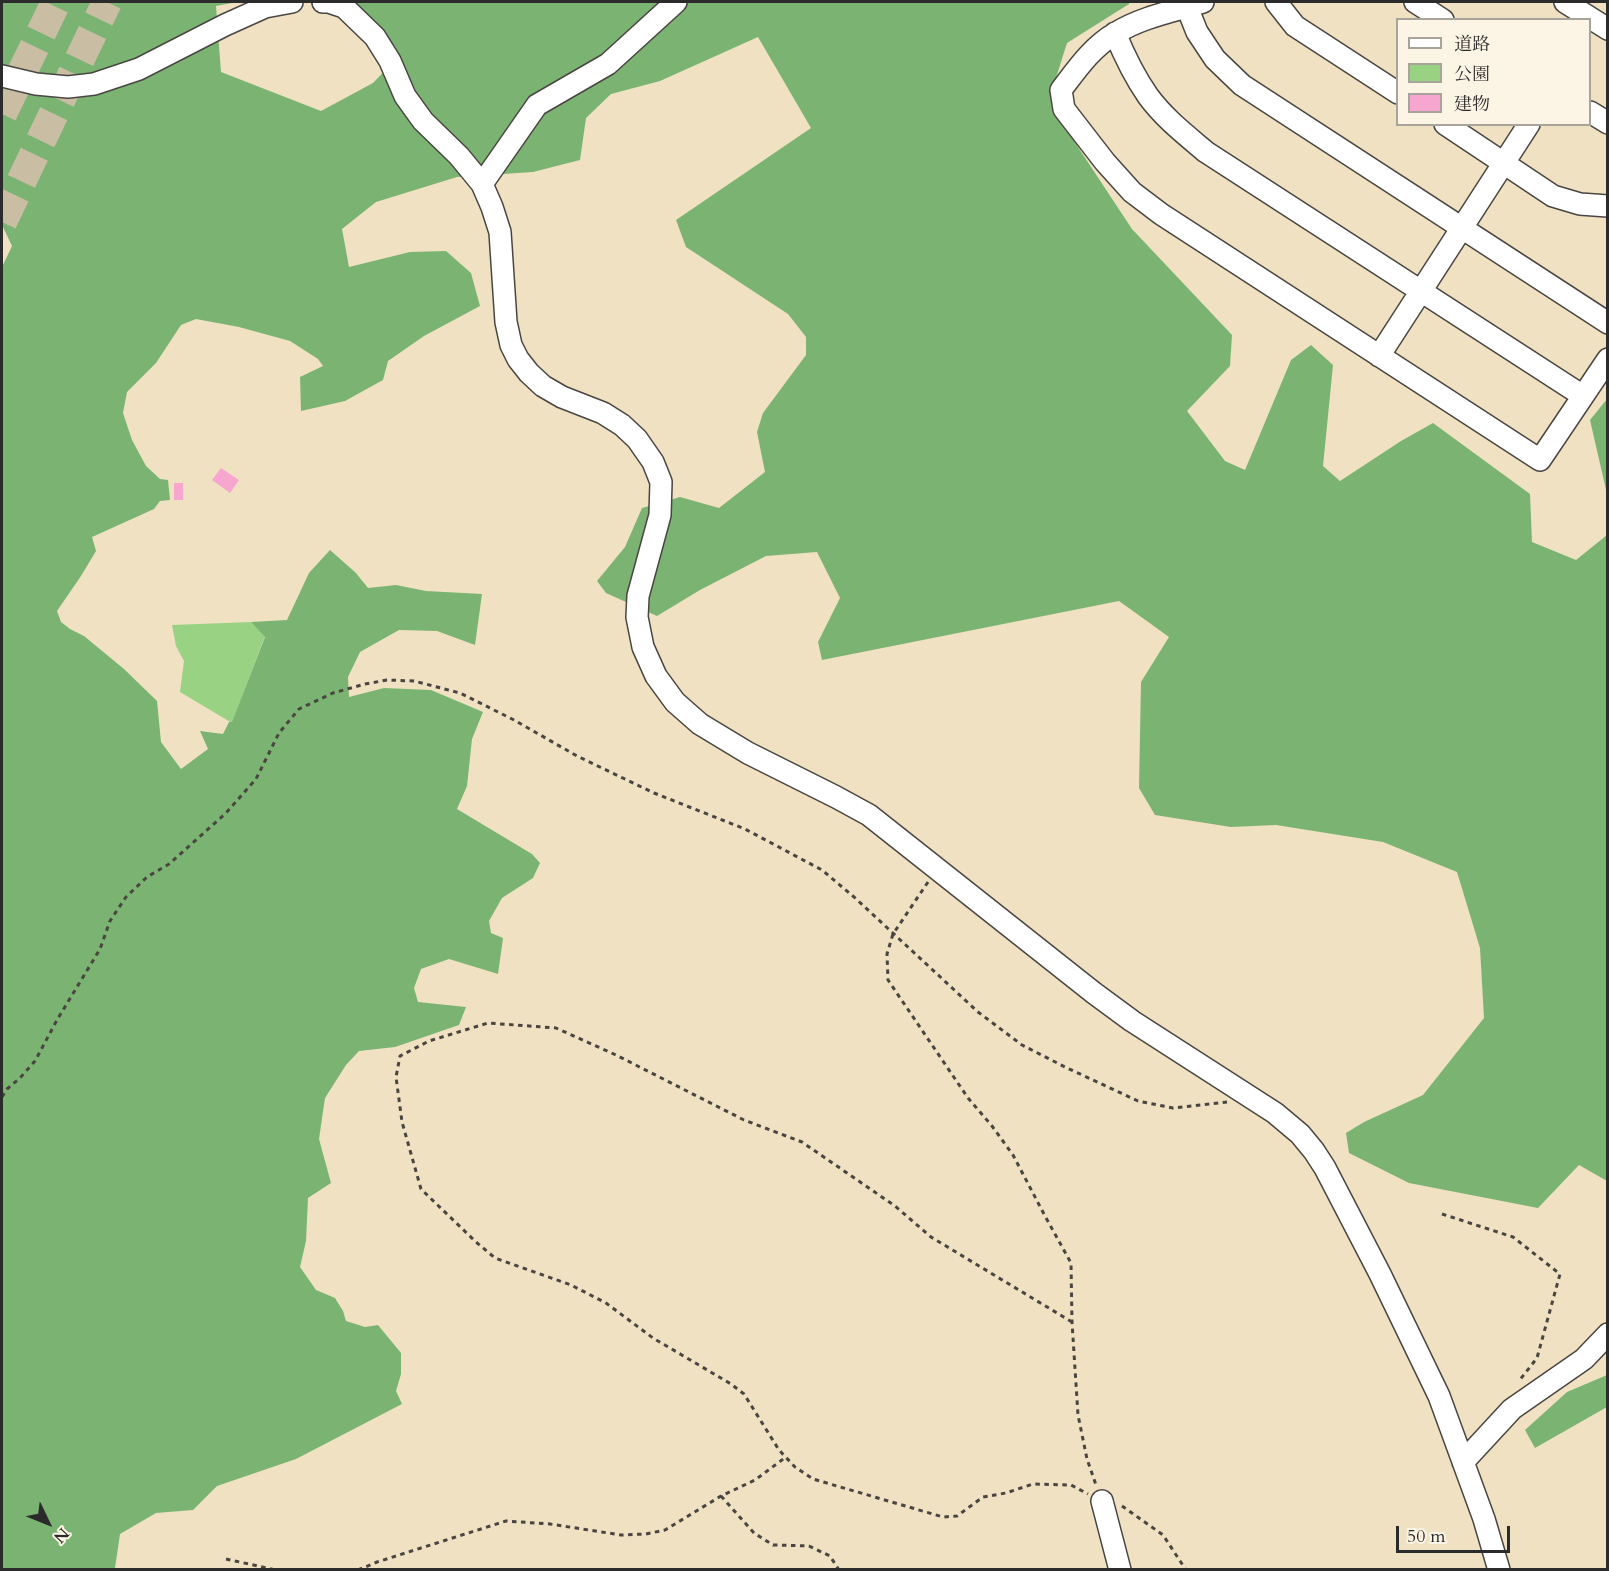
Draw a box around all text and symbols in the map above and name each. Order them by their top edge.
legend [1396,18,1591,126]
text: 道路 [1454,32,1490,57]
text: 公園 [1454,62,1490,87]
text: 建物 [1454,92,1490,117]
north arrow [18,1493,78,1553]
scale bar [1399,1514,1513,1552]
text: N [48,1523,74,1548]
text: 50 m [1407,1524,1446,1549]

